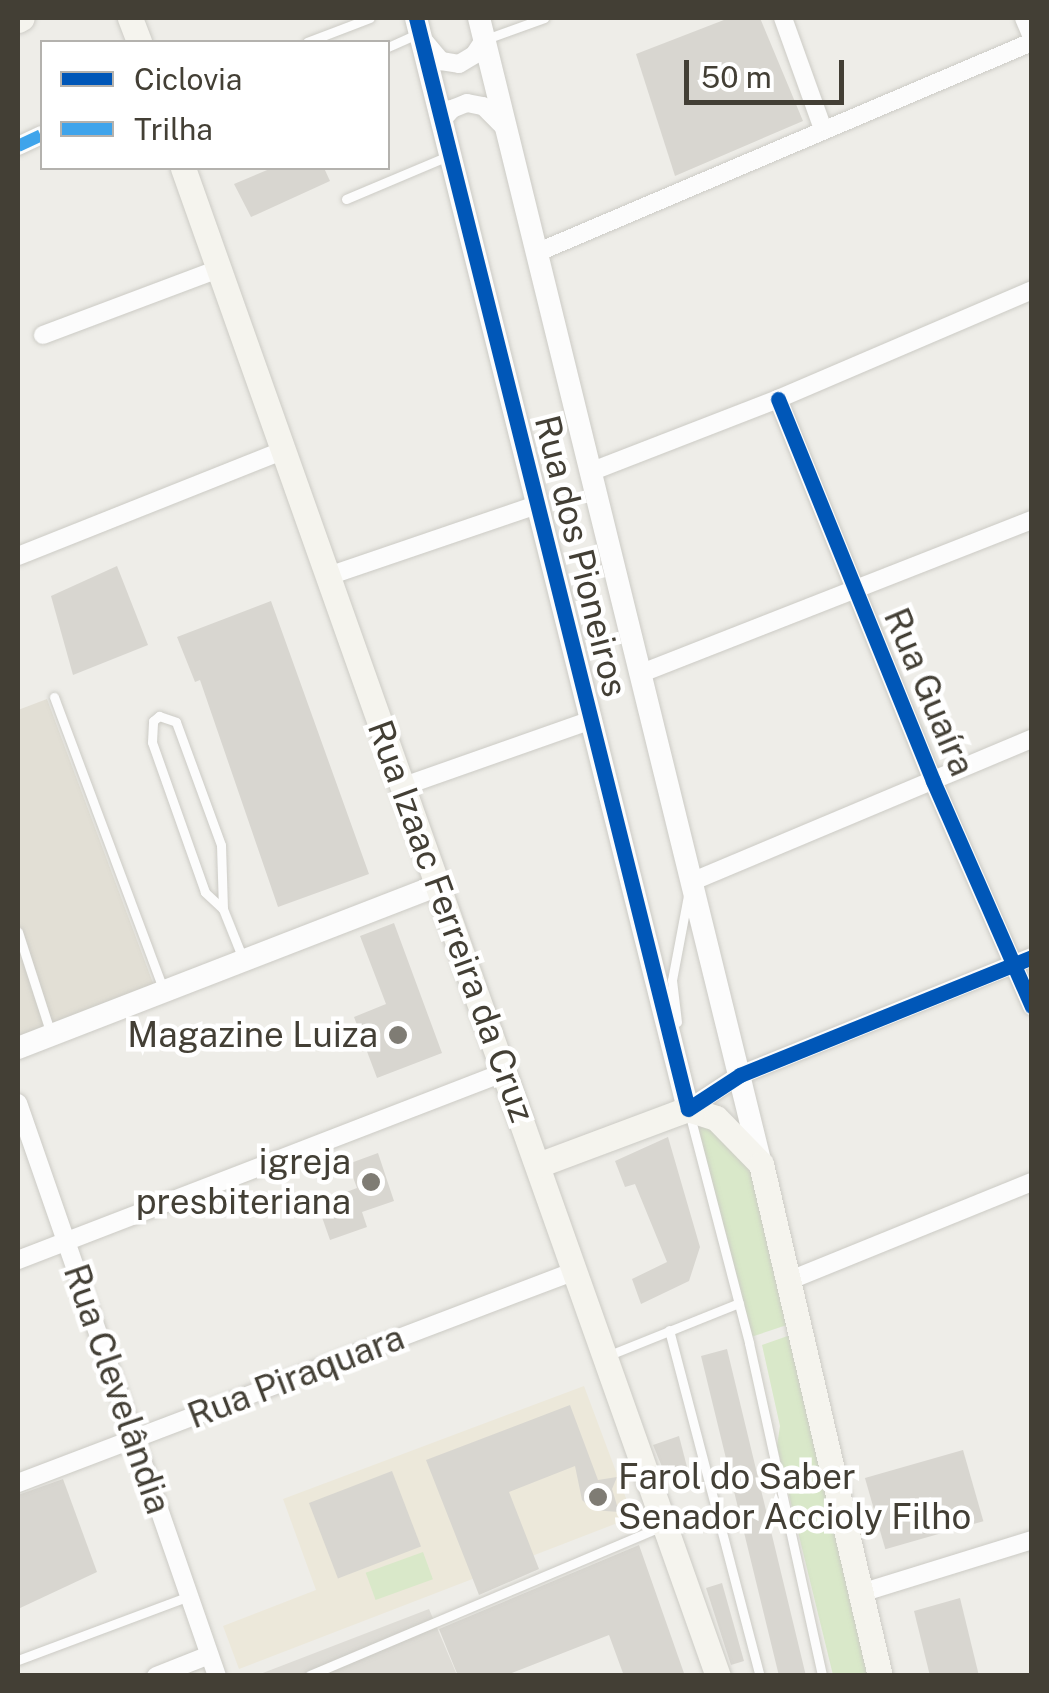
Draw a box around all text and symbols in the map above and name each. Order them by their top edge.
legend [40,40,390,170]
scale bar [689,40,849,102]
text: 50 m [701,59,772,95]
text: Ciclovia [134,61,242,97]
text: Trilha [134,111,213,147]
street label: Rua dos Pioneiros [526,411,636,701]
street label: Rua Guaíra [875,602,983,782]
street label: Rua Izaac Ferreira da Cruz [359,714,543,1128]
place label: Magazine Luiza [127,1014,378,1056]
marker: Magazine Luiza [387,1024,409,1046]
place label: igreja presbiteriana [136,1141,351,1223]
marker: igreja presbiteriana [360,1171,382,1193]
street label: Rua Clevelândia [55,1259,179,1519]
street label: Rua Piraquara [182,1317,410,1437]
place label: Farol do Saber Senador Accioly Filho [618,1456,971,1538]
marker: Farol do Saber Senador Accioly Filho [587,1486,609,1508]

